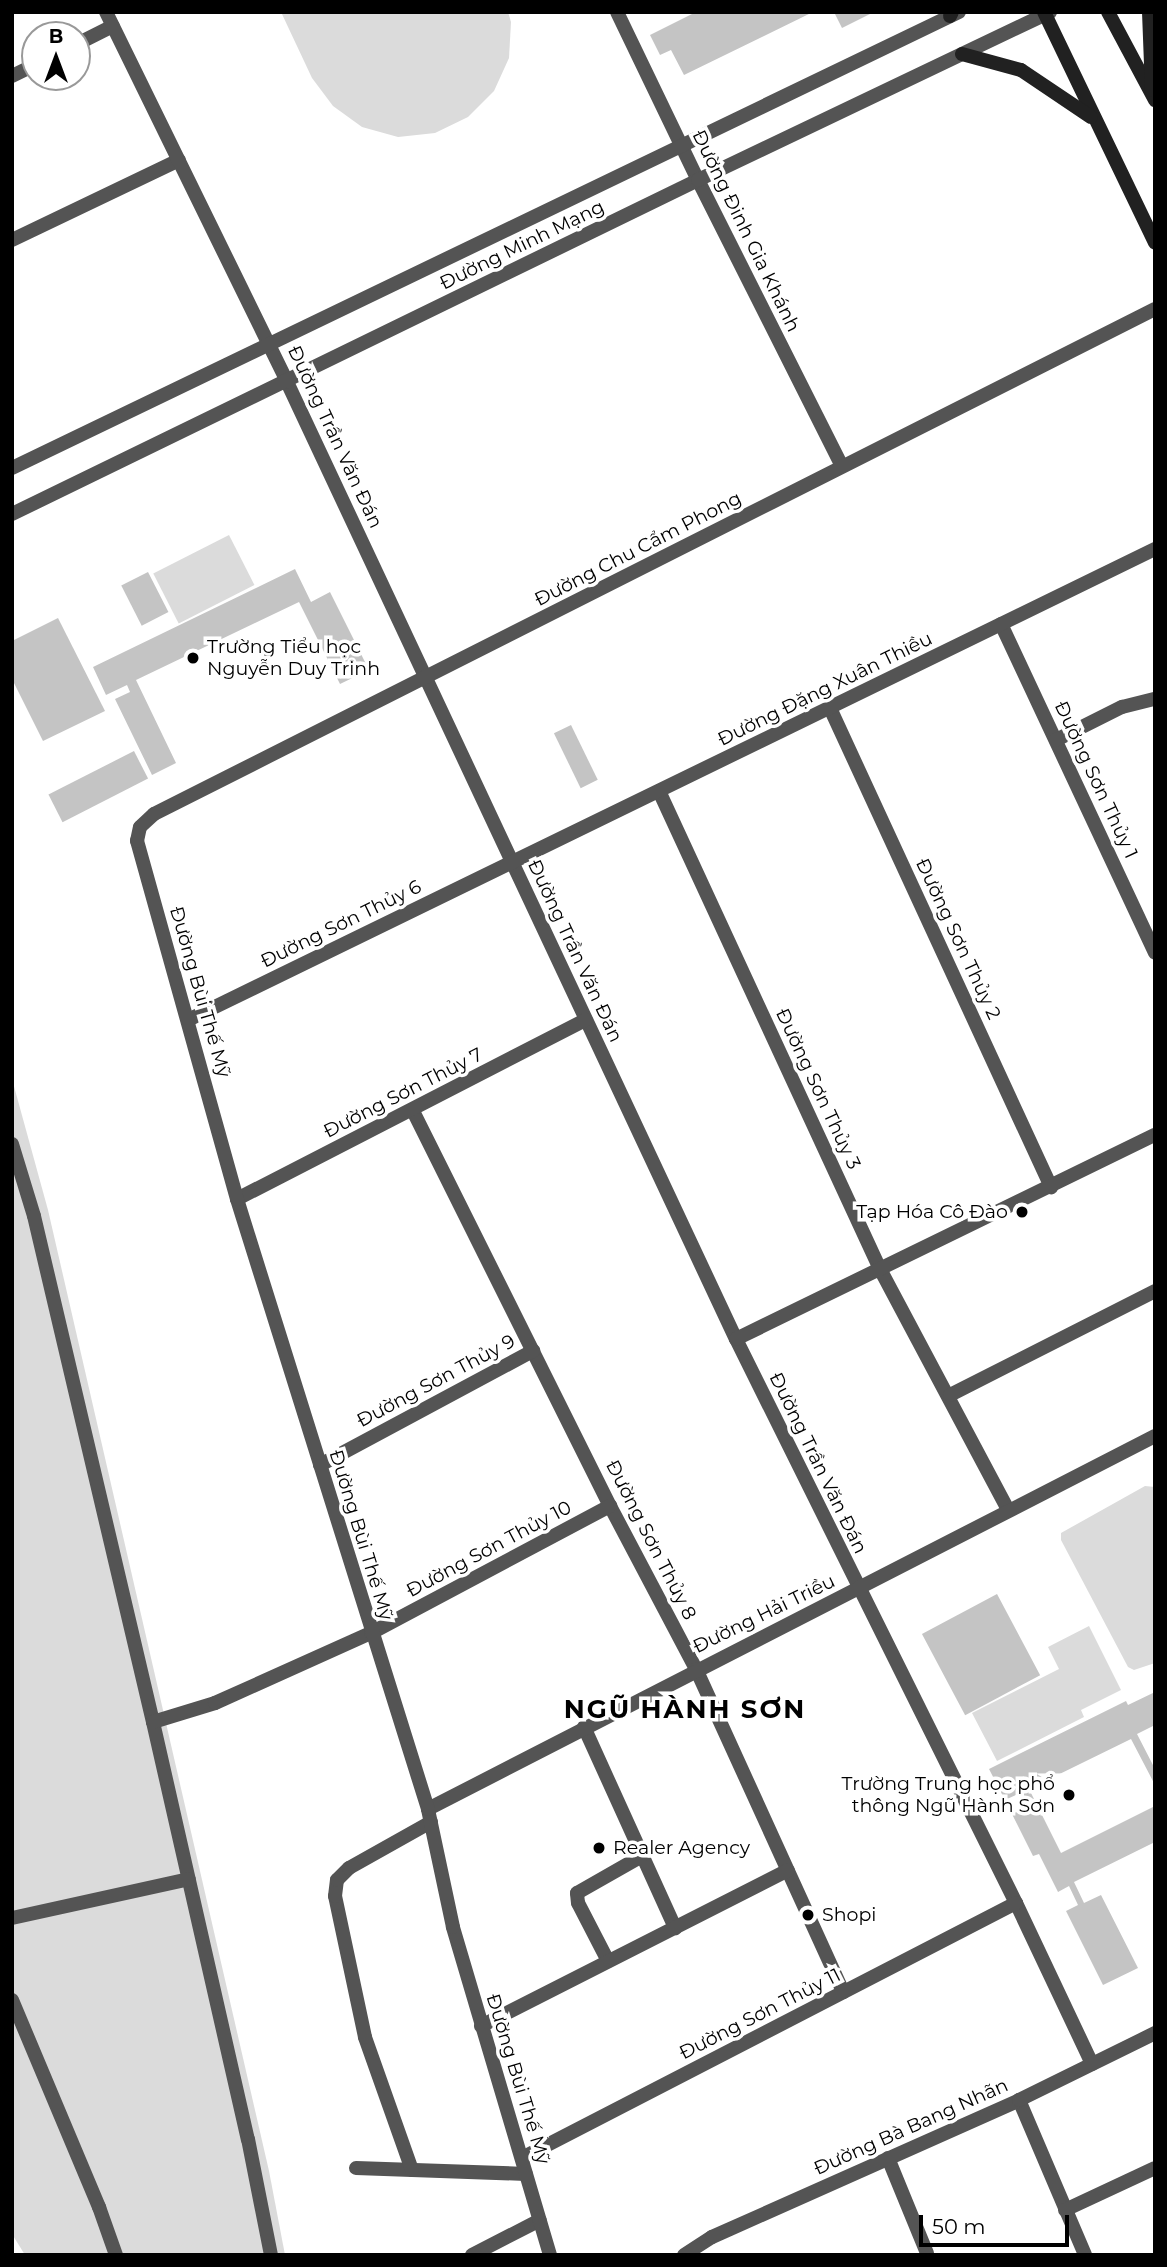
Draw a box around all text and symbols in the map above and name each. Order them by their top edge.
north arrow [21,21,91,91]
text: B [49,25,63,48]
street label: Đường Đinh Gia Khánh [687,126,805,336]
street label: Đường Minh Mạng [436,195,608,295]
street label: Đường Trần Văn Đán [283,342,387,532]
street label: Đường Chu Cẩm Phong [531,487,745,611]
street label: Đường Đặng Xuân Thiều [714,627,936,751]
place label: Trường Tiểu học Nguyễn Duy Trinh [207,636,380,680]
marker: Trường Tiểu học Nguyễn Duy Trinh [185,650,201,666]
street label: Đường Sơn Thủy 1 [1050,698,1142,862]
street label: Đường Sơn Thủy 2 [911,855,1005,1023]
street label: Đường Trần Văn Đán [523,856,627,1046]
street label: Đường Sơn Thủy 6 [257,875,425,973]
street label: Đường Bùi Thế Mỹ [165,904,235,1080]
street label: Đường Sơn Thủy 3 [771,1005,865,1173]
street label: Đường Sơn Thủy 7 [320,1043,486,1143]
place label: Tạp Hóa Cô Đào [856,1201,1008,1223]
marker: Tạp Hóa Cô Đào [1014,1204,1030,1220]
street label: Đường Sơn Thủy 9 [353,1330,519,1432]
street label: Đường Trần Văn Đán [764,1369,872,1557]
street label: Đường Bùi Thế Mỹ [324,1447,398,1623]
street label: Đường Sơn Thủy 8 [601,1456,701,1624]
street label: Đường Sơn Thủy 10 [403,1496,575,1602]
street label: Đường Hải Triều [689,1570,839,1658]
district label: NGŨ HÀNH SƠN [565,1694,805,1726]
place label: Trường Trung học phổ thông Ngũ Hành Sơn [842,1773,1055,1817]
marker: Trường Trung học phổ thông Ngũ Hành Sơn [1061,1787,1077,1803]
place label: Realer Agency [613,1837,750,1859]
marker: Realer Agency [591,1840,607,1856]
place label: Shopi [822,1904,876,1926]
marker: Shopi [800,1907,816,1923]
street label: Đường Sơn Thủy 11 [676,1963,844,2065]
street label: Đường Bùi Thế Mỹ [481,1991,555,2167]
street label: Đường Bà Bang Nhãn [810,2074,1012,2180]
scale bar [922,2200,1072,2244]
text: 50 m [932,2214,986,2239]

